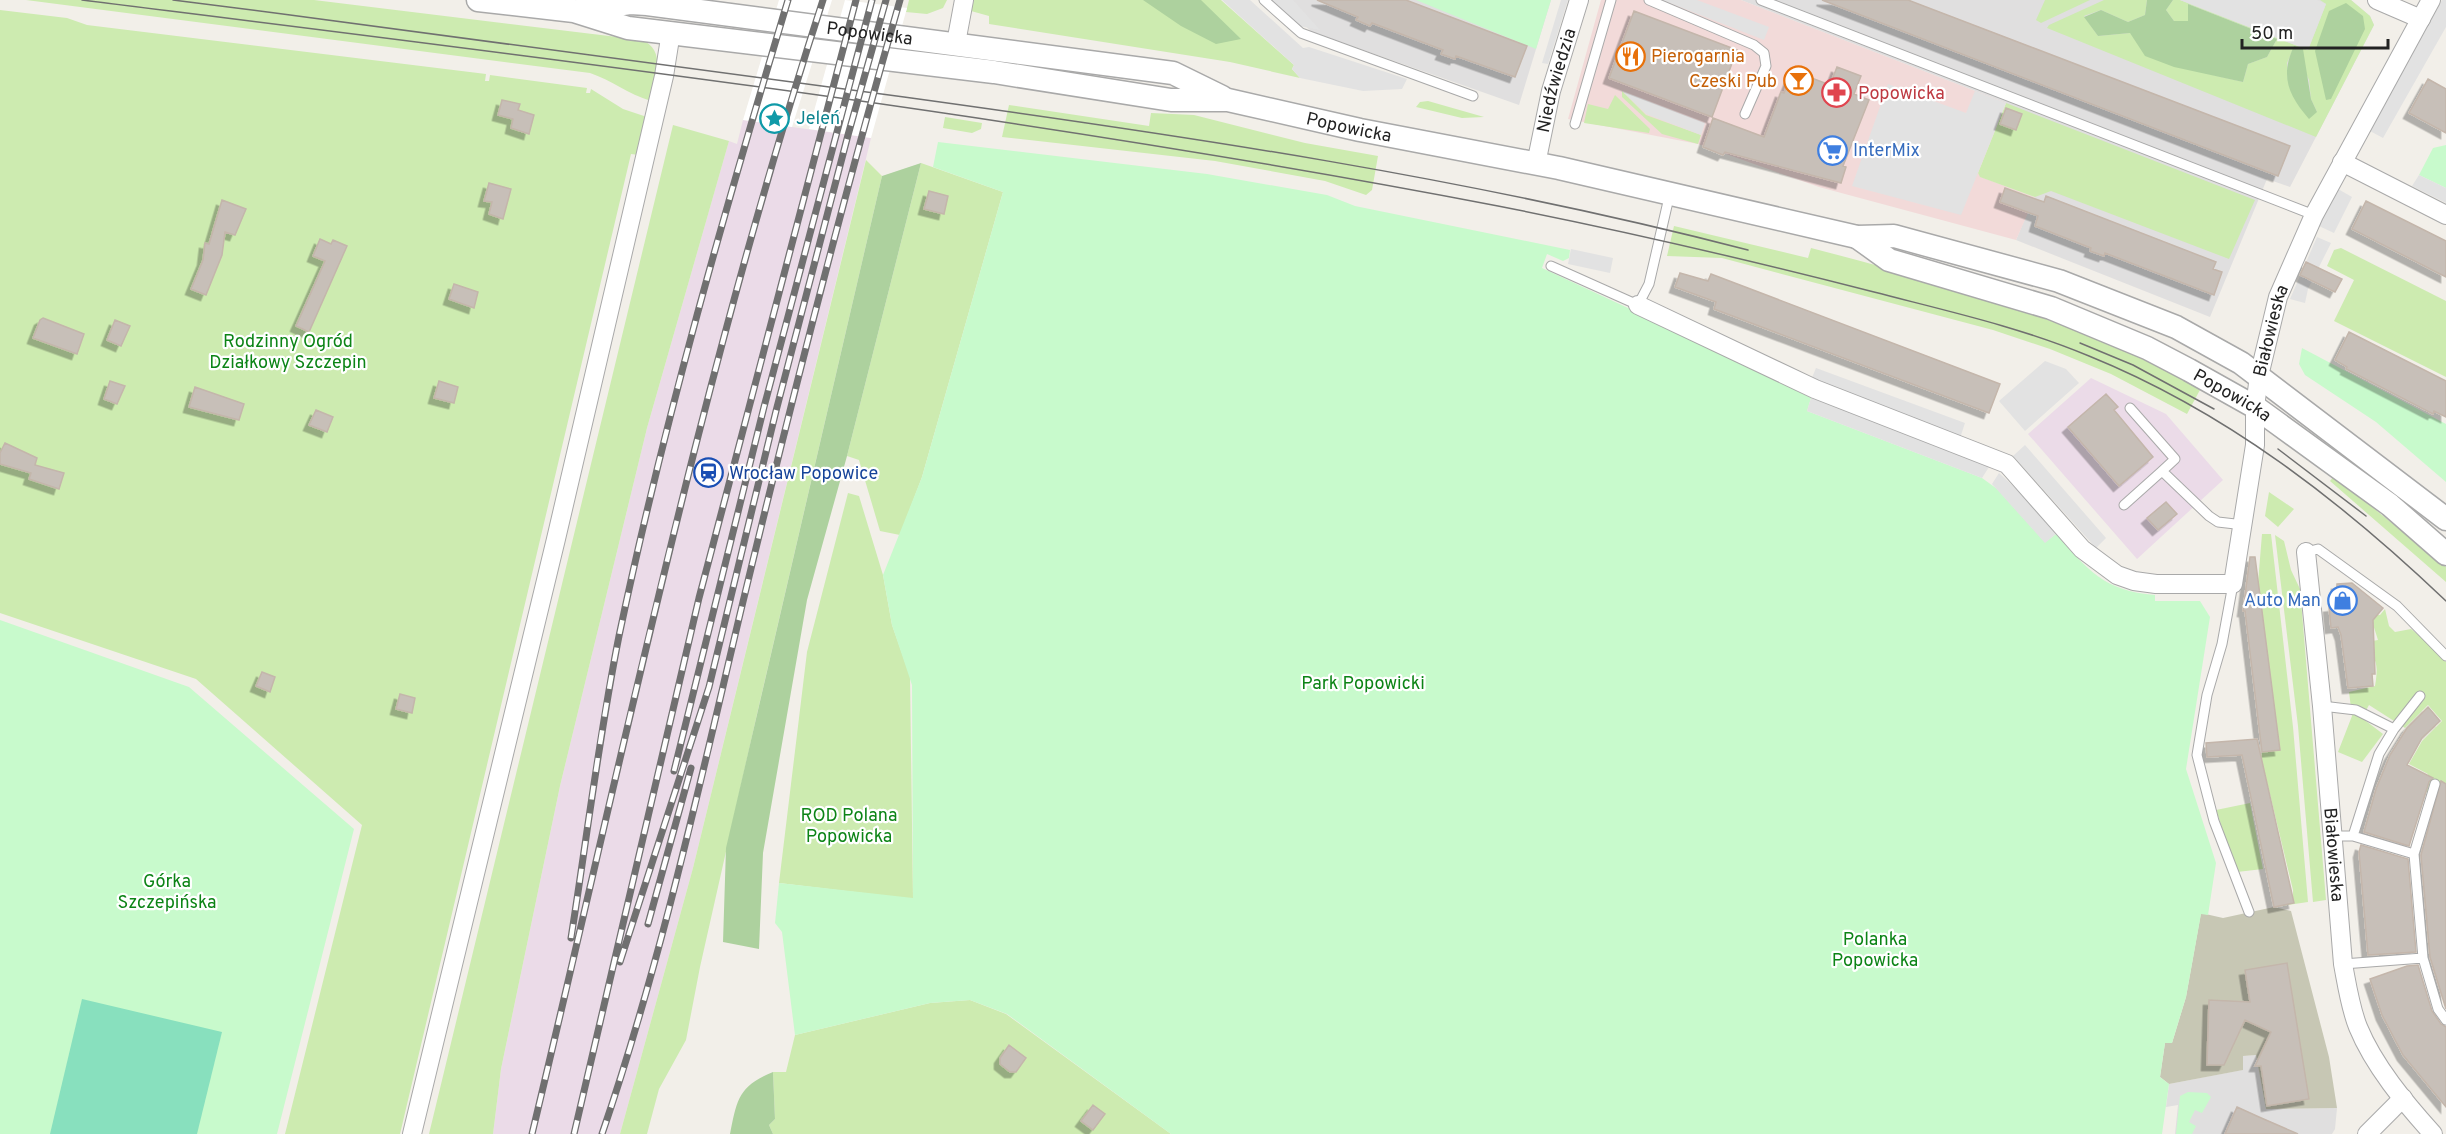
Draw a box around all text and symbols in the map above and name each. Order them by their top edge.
scale bar [2242,12,2388,50]
street label: Popowicka [825,18,914,52]
text: 50 m [2251,23,2293,46]
street label: Niedźwiedzia [1533,26,1583,135]
restaurant icon: Pierogarnia [1614,40,1646,72]
place label: Pierogarnia [1651,46,1745,69]
bar icon: Czeski Pub [1782,65,1814,97]
place label: Czeski Pub [1689,71,1777,94]
pharmacy icon: Popowicka [1821,77,1853,109]
place label: Popowicka [1858,83,1945,106]
place icon: Jeleń [759,102,791,134]
place label: Jeleń [796,108,840,131]
street label: Popowicka [1304,108,1393,149]
supermarket icon: InterMix [1816,134,1848,166]
place label: InterMix [1853,140,1920,163]
street label: Białowieska [2249,281,2295,379]
park label: Rodzinny Ogród Działkowy Szczepin [209,331,367,375]
street label: Popowicka [2189,365,2275,428]
station icon: Wrocław Popowice [692,457,724,489]
place label: Wrocław Popowice [729,463,878,486]
shop icon: Auto Man [2326,584,2358,616]
place label: Auto Man [2244,590,2321,613]
park label: Park Popowicki [1301,673,1425,696]
park label: ROD Polana Popowicka [800,805,898,849]
street label: Białowieska [2317,807,2348,903]
park label: Górka Szczepińska [117,871,217,915]
park label: Polanka Popowicka [1832,929,1918,973]

